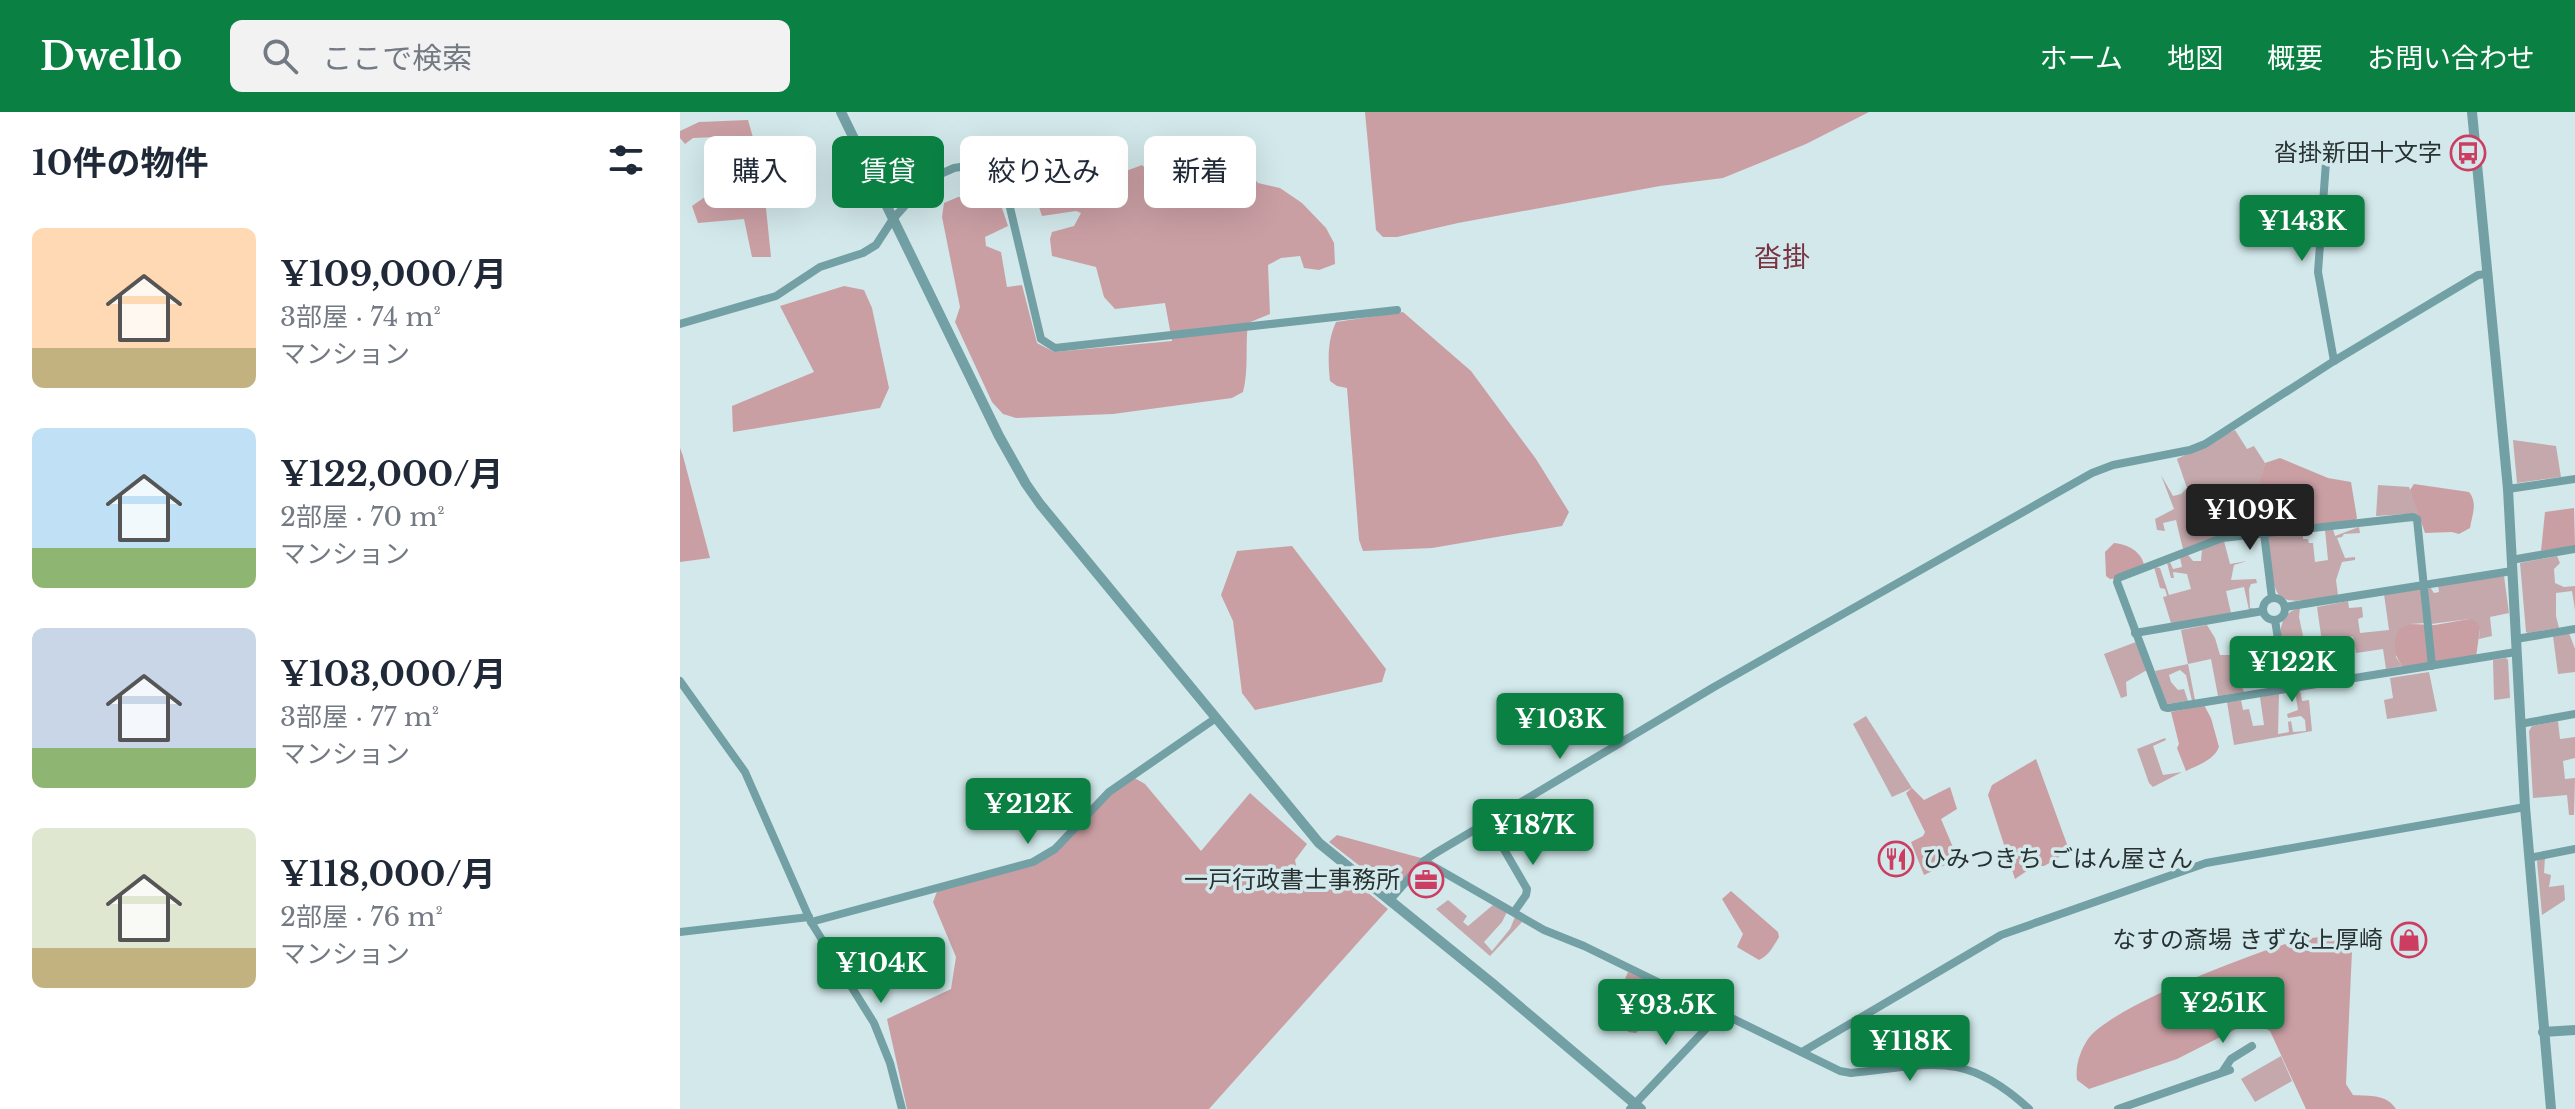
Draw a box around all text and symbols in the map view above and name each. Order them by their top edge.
search box [230,20,790,92]
text: Dwello [40,33,182,80]
icon: search [258,34,302,78]
text: ここで検索 [322,40,472,77]
text: ホーム [2040,41,2123,76]
text: 地図 [2167,41,2223,76]
text: 概要 [2267,41,2323,76]
text: お問い合わせ [2367,41,2535,76]
bus stop icon: 沓掛新田十文字 [2449,134,2487,172]
chip: 購入 [704,136,816,208]
chip: 賃貸 [832,136,944,208]
chip: 絞り込み [960,136,1128,208]
chip: 新着 [1144,136,1256,208]
icon: filters [604,138,648,182]
place label: 沓掛新田十文字 [2274,138,2442,167]
text: 10件の物件 [32,142,209,184]
pin: ¥143K [2246,195,2358,263]
text: ¥143K [2258,205,2346,237]
district label: 沓掛 [1754,240,1810,275]
text: ¥109,000/月 [280,253,507,295]
icon: home [96,260,192,356]
text: 3部屋 · 74 m² [280,301,441,333]
text: マンション [280,338,410,370]
text: ¥122,000/月 [280,453,503,495]
icon: home [96,460,192,556]
pin: ¥109K [2194,484,2306,552]
text: ¥109K [2204,494,2296,526]
text: 2部屋 · 70 m² [280,501,445,533]
text: マンション [280,538,410,570]
pin: ¥122K [2236,636,2348,704]
text: ¥122K [2248,646,2336,678]
text: ¥103,000/月 [280,653,507,695]
icon: home [96,660,192,756]
pin: ¥103K [1504,693,1616,761]
text: 3部屋 · 77 m² [280,701,439,733]
text: ¥103K [1514,703,1606,735]
text: マンション [280,738,410,770]
pin: ¥212K [972,778,1084,846]
text: ¥212K [984,788,1072,820]
pin: ¥187K [1477,799,1589,867]
text: ¥187K [1491,809,1575,841]
restaurant icon: ひみつきち ごはん屋さん [1877,840,1915,878]
place label: ひみつきち ごはん屋さん [1922,844,2193,873]
text: ¥118,000/月 [280,853,496,895]
icon: home [96,860,192,956]
office icon: 一戸行政書士事務所 [1407,861,1445,899]
place label: 一戸行政書士事務所 [1184,865,1400,894]
text: 2部屋 · 76 m² [280,901,443,933]
shop icon: なすの斎場 きずな上厚崎 [2390,921,2428,959]
place label: なすの斎場 きずな上厚崎 [2112,925,2383,954]
pin: ¥104K [825,937,937,1005]
text: マンション [280,938,410,970]
text: ¥104K [835,947,927,979]
pin: ¥251K [2167,977,2279,1045]
pin: ¥93.5K [1601,979,1731,1047]
text: ¥251K [2179,987,2267,1019]
text: ¥93.5K [1616,989,1716,1021]
pin: ¥118K [1854,1015,1966,1083]
text: ¥118K [1869,1025,1951,1057]

